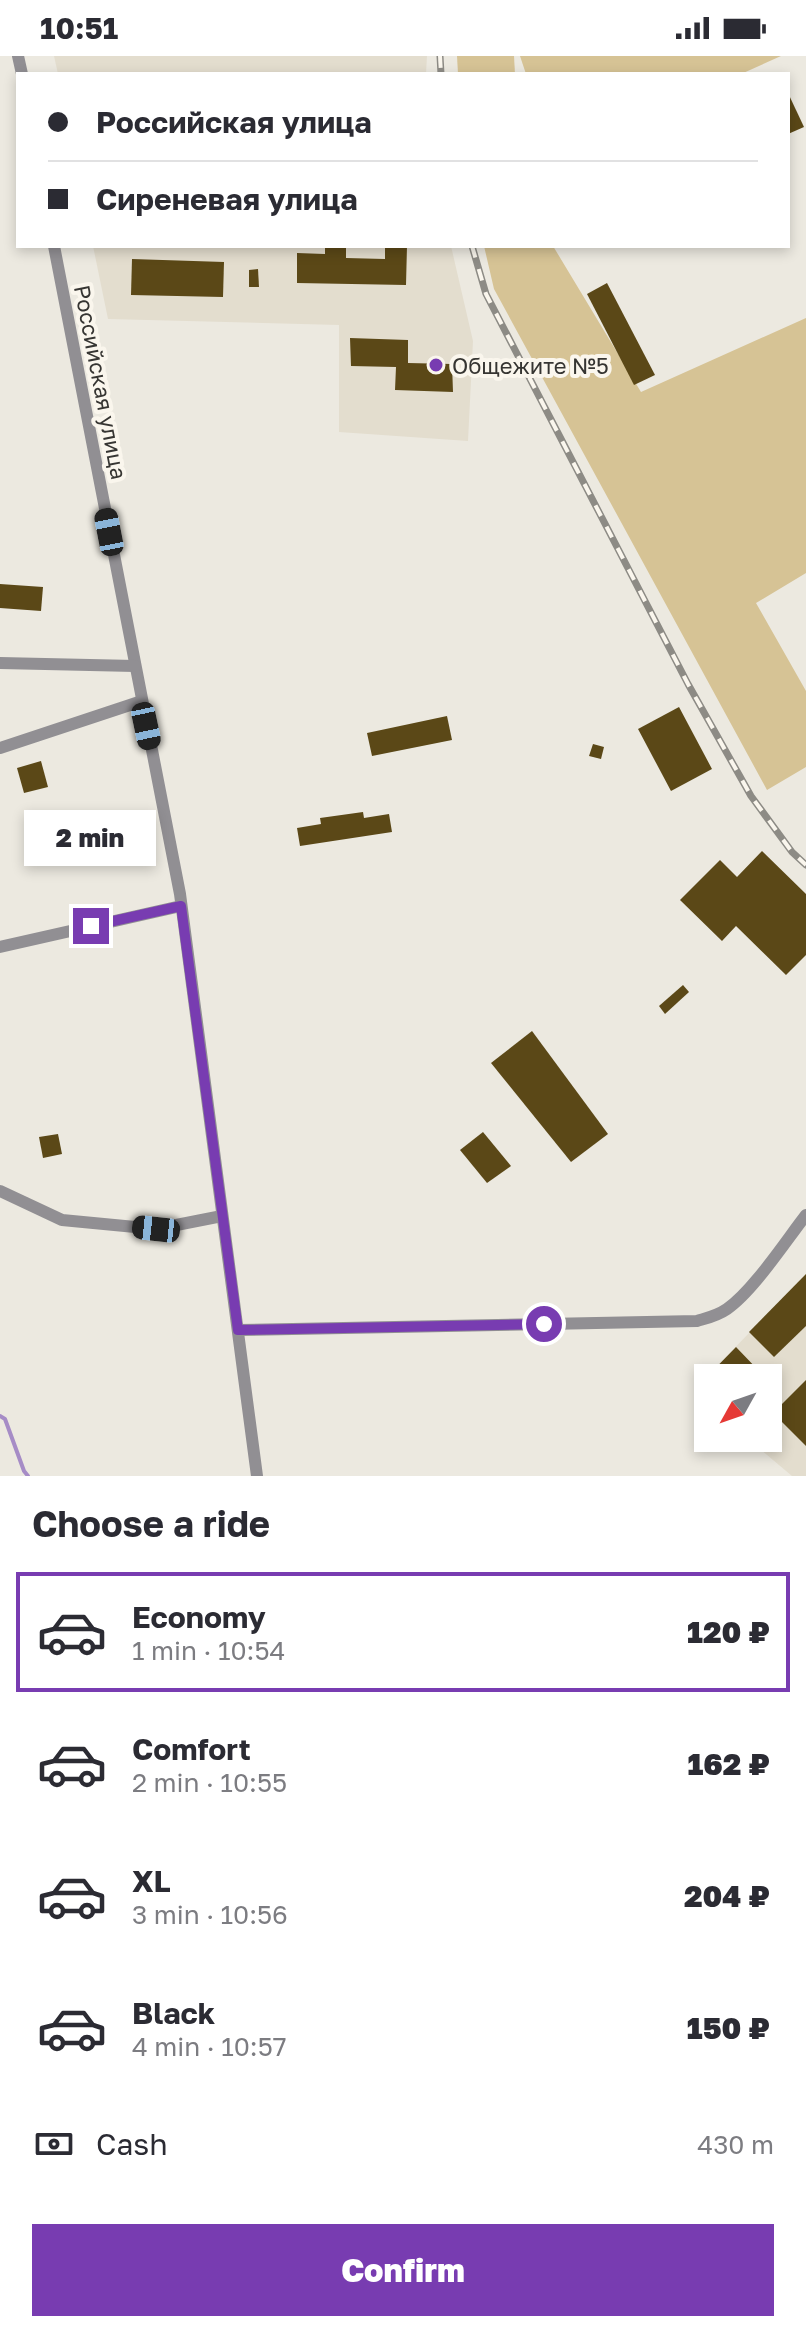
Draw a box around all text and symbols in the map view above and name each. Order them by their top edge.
text: 10:51 [40,10,118,46]
text: Российская улица [96,104,372,140]
text: Сиреневая улица [96,181,358,217]
street label: Российская улица [69,282,133,482]
place label: Общежите №5 [452,352,609,379]
marker: Общежите №5 [427,356,445,374]
car [93,506,125,558]
car [129,700,163,752]
callout: 2 min [25,810,157,866]
text: 2 min [56,822,124,853]
route end [73,908,109,944]
car [131,1215,181,1243]
route start [526,1306,562,1342]
north arrow [694,1364,782,1452]
map controls [694,1364,782,1452]
text: Choose a ride [32,1502,270,1545]
icon: car [36,1596,108,1668]
text: Economy [132,1599,266,1635]
text: 120 ₽ [687,1614,770,1650]
text: 1 min · 10:54 [132,1635,285,1666]
icon: car [36,1728,108,1800]
text: Comfort [132,1731,251,1767]
text: 162 ₽ [687,1746,770,1782]
text: 2 min · 10:55 [132,1767,287,1798]
icon: car [36,1860,108,1932]
text: XL [132,1863,171,1899]
text: 204 ₽ [684,1878,770,1914]
text: 3 min · 10:56 [132,1899,288,1930]
icon: car [36,1992,108,2064]
text: Black [132,1995,215,2031]
text: 150 ₽ [687,2010,770,2046]
text: 4 min · 10:57 [132,2031,287,2062]
icon: cash [32,2122,76,2166]
text: Cash [96,2126,168,2162]
text: 430 m [697,2129,774,2160]
button: Confirm [32,2224,774,2316]

